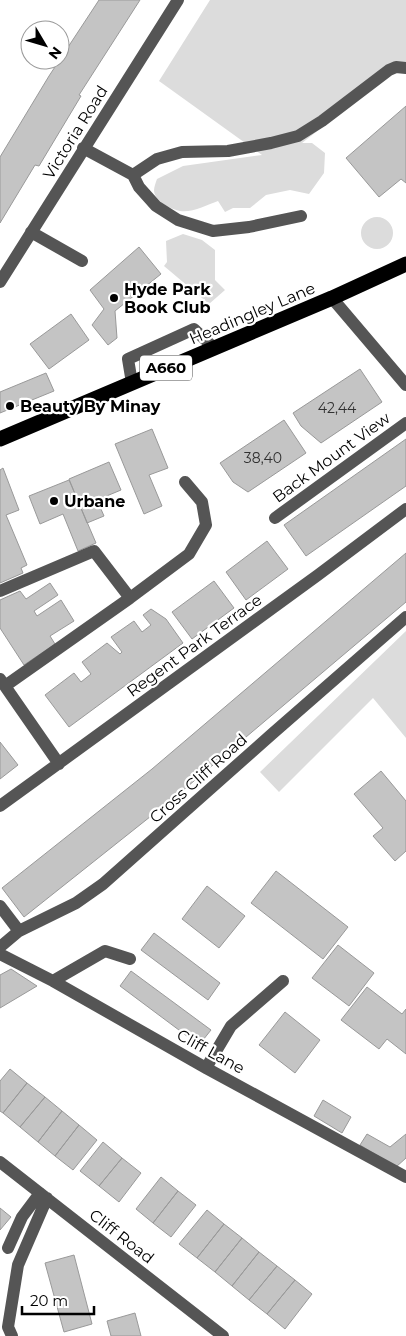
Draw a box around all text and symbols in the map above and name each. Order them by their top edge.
north arrow [20,20,70,70]
text: N [45,43,66,63]
street label: Victoria Road [39,82,112,182]
street label: Headingley Lane [186,278,318,349]
place label: Hyde Park Book Club [124,280,211,317]
marker: Hyde Park Book Club [108,292,120,304]
road number: A660 [140,356,192,380]
place label: Beauty By Minay [20,397,161,416]
house number: 42,44 [318,399,357,417]
marker: Beauty By Minay [4,400,16,412]
street label: Back Mount View [269,408,394,506]
house number: 38,40 [244,449,282,467]
place label: Urbane [64,492,125,511]
marker: Urbane [48,495,60,507]
street label: Regent Park Terrace [123,590,265,701]
street label: Cross Cliff Road [146,730,251,827]
street label: Cliff Lane [174,1025,248,1078]
street label: Cliff Road [86,1205,158,1268]
scale bar [22,1284,95,1316]
text: 20 m [30,1291,68,1310]

